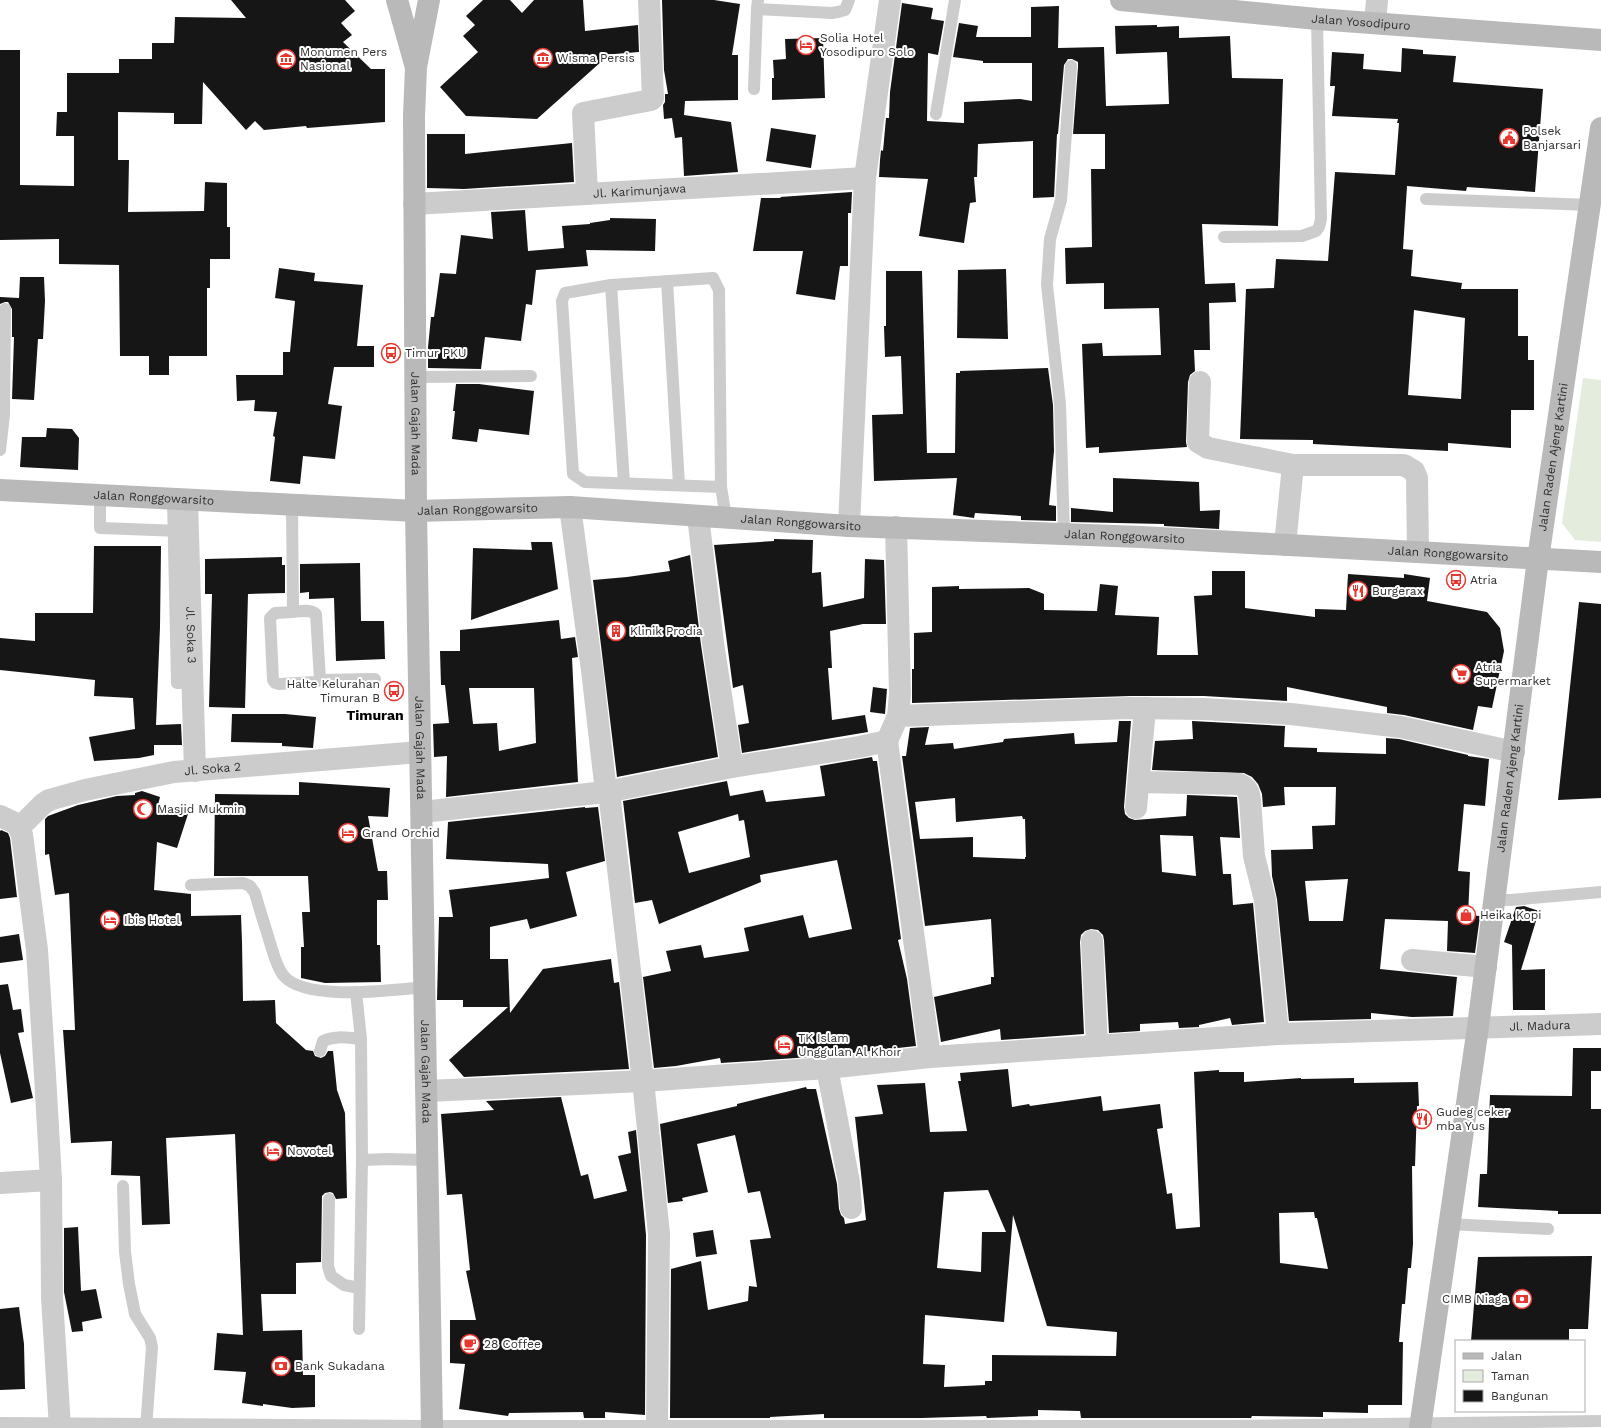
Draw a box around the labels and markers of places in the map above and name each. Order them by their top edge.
place label: Solia Hotel Yosodipuro Solo [820,31,914,59]
hotel icon: Solia Hotel Yosodipuro Solo [795,34,817,56]
place label: Monumen Pers Nasional [300,45,387,73]
museum icon: Wisma Persis [532,47,554,69]
museum icon: Monumen Pers Nasional [275,48,297,70]
place label: Wisma Persis [557,51,635,65]
place label: Polsek Banjarsari [1523,124,1581,152]
public building icon: Polsek Banjarsari [1498,127,1520,149]
bus stop icon: Timur PKU [380,342,402,364]
place label: Timur PKU [405,346,467,360]
bus stop icon: Atria [1445,569,1467,591]
place label: Atria [1470,573,1498,587]
restaurant icon: Burgerax [1347,580,1369,602]
place label: Burgerax [1372,584,1423,598]
building icon: Klinik Prodia [605,620,627,642]
place label: Klinik Prodia [630,624,703,638]
place label: Atria Supermarket [1475,660,1551,688]
supermarket icon: Atria Supermarket [1450,663,1472,685]
place label: Halte Kelurahan Timuran B [286,677,380,705]
bus stop icon: Halte Kelurahan Timuran B [383,680,405,702]
mosque icon: Masjid Mukmin [132,798,154,820]
place label: Masjid Mukmin [157,802,245,816]
hotel icon: Grand Orchid [337,822,359,844]
place label: Grand Orchid [362,826,440,840]
shop icon: Heika Kopi [1455,904,1477,926]
place label: Heika Kopi [1480,908,1541,922]
hotel icon: Ibis Hotel [99,909,121,931]
place label: Ibis Hotel [124,913,180,927]
place label: TK Islam Unggulan Al Khoir [798,1031,901,1059]
hotel icon: TK Islam Unggulan Al Khoir [773,1034,795,1056]
place label: Gudeg ceker mba Yus [1436,1105,1509,1133]
restaurant icon: Gudeg ceker mba Yus [1411,1108,1433,1130]
hotel icon: Novotel [262,1140,284,1162]
place label: Novotel [287,1144,332,1158]
bank icon: CIMB Niaga [1511,1288,1533,1310]
place label: CIMB Niaga [1442,1292,1508,1306]
cafe icon: 28 Coffee [459,1333,481,1355]
place label: 28 Coffee [484,1337,541,1351]
bank icon: Bank Sukadana [270,1355,292,1377]
place label: Bank Sukadana [295,1359,385,1373]

